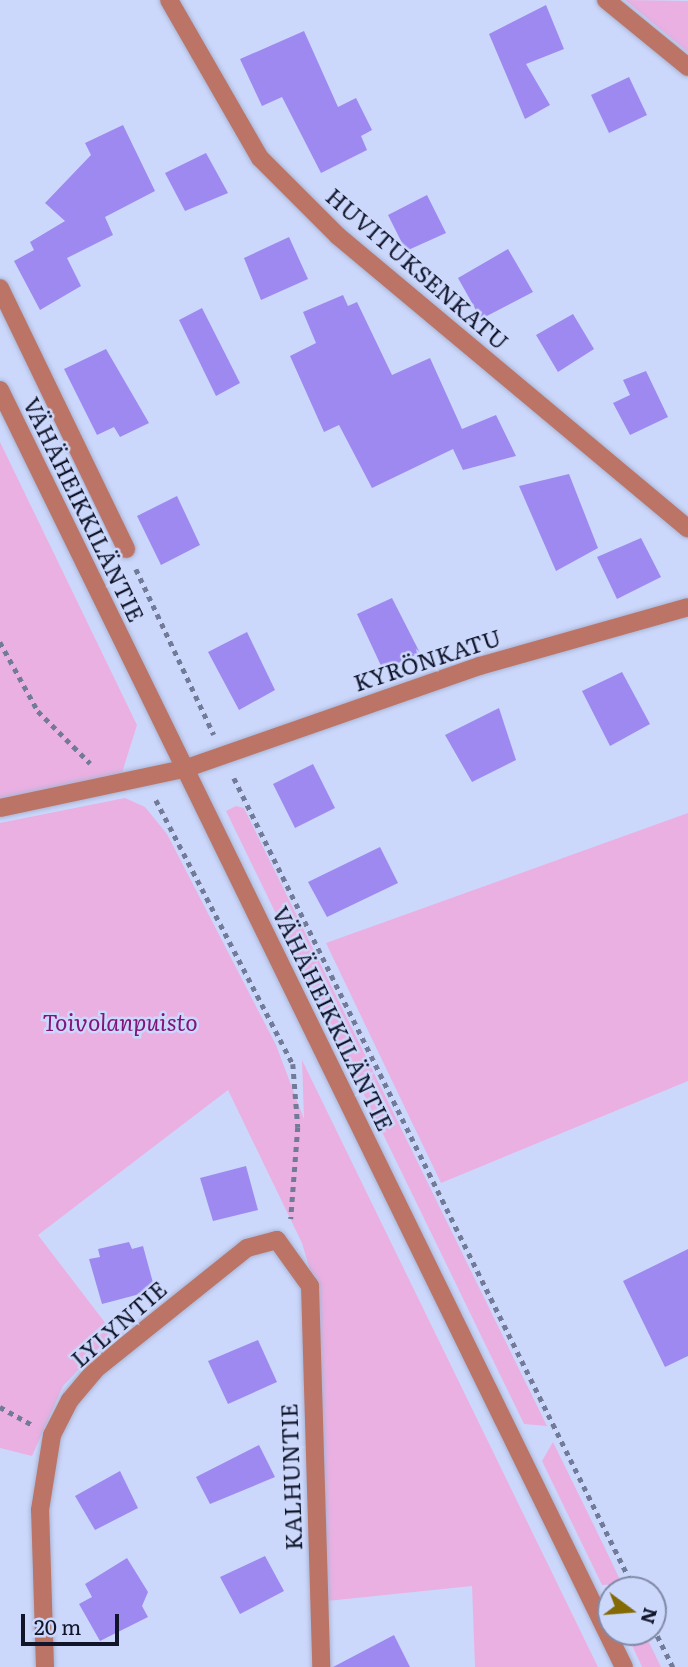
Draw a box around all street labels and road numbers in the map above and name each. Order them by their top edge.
street label: HUVITUKSENKATU [321,181,515,355]
street label: VÄHÄHEIKKILÄNTIE [19,392,151,626]
street label: KYRÖNKATU [350,622,504,696]
street label: VÄHÄHEIKKILÄNTIE [268,901,400,1135]
street label: LYLYNTIE [65,1274,171,1372]
street label: KALHUNTIE [274,1403,306,1551]

